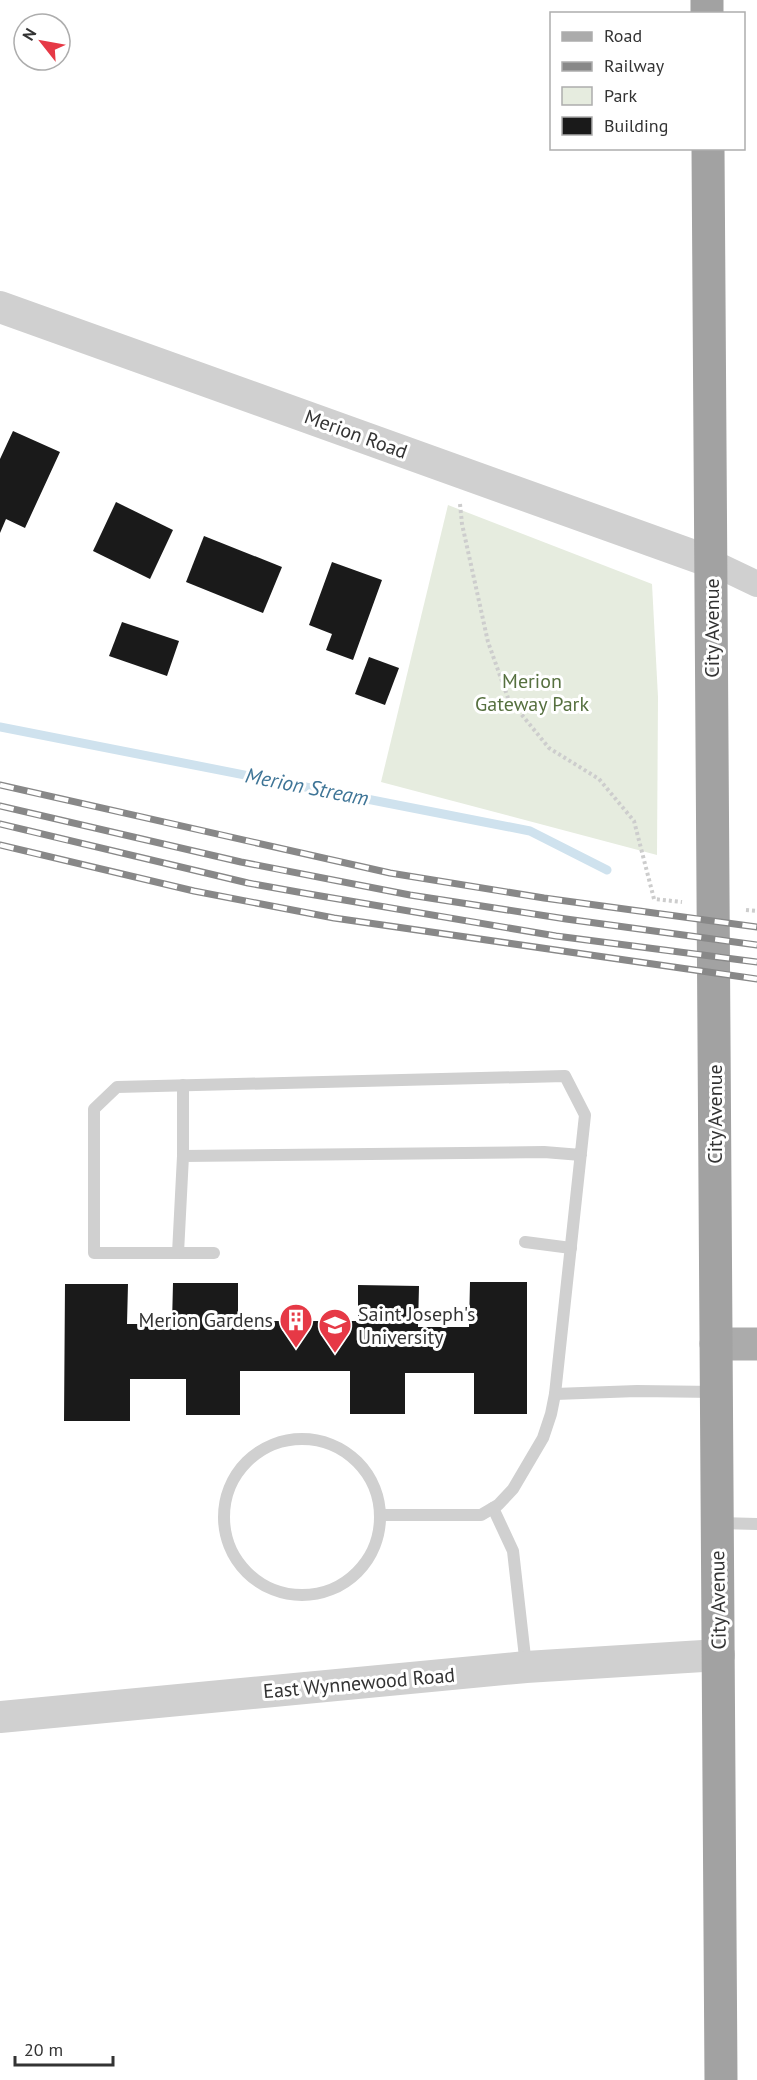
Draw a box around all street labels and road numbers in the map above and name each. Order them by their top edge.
street label: Merion Road [301,403,411,465]
street label: City Avenue [699,578,725,678]
street label: City Avenue [702,1064,728,1164]
street label: City Avenue [704,1550,732,1650]
street label: East Wynnewood Road [262,1662,456,1704]

